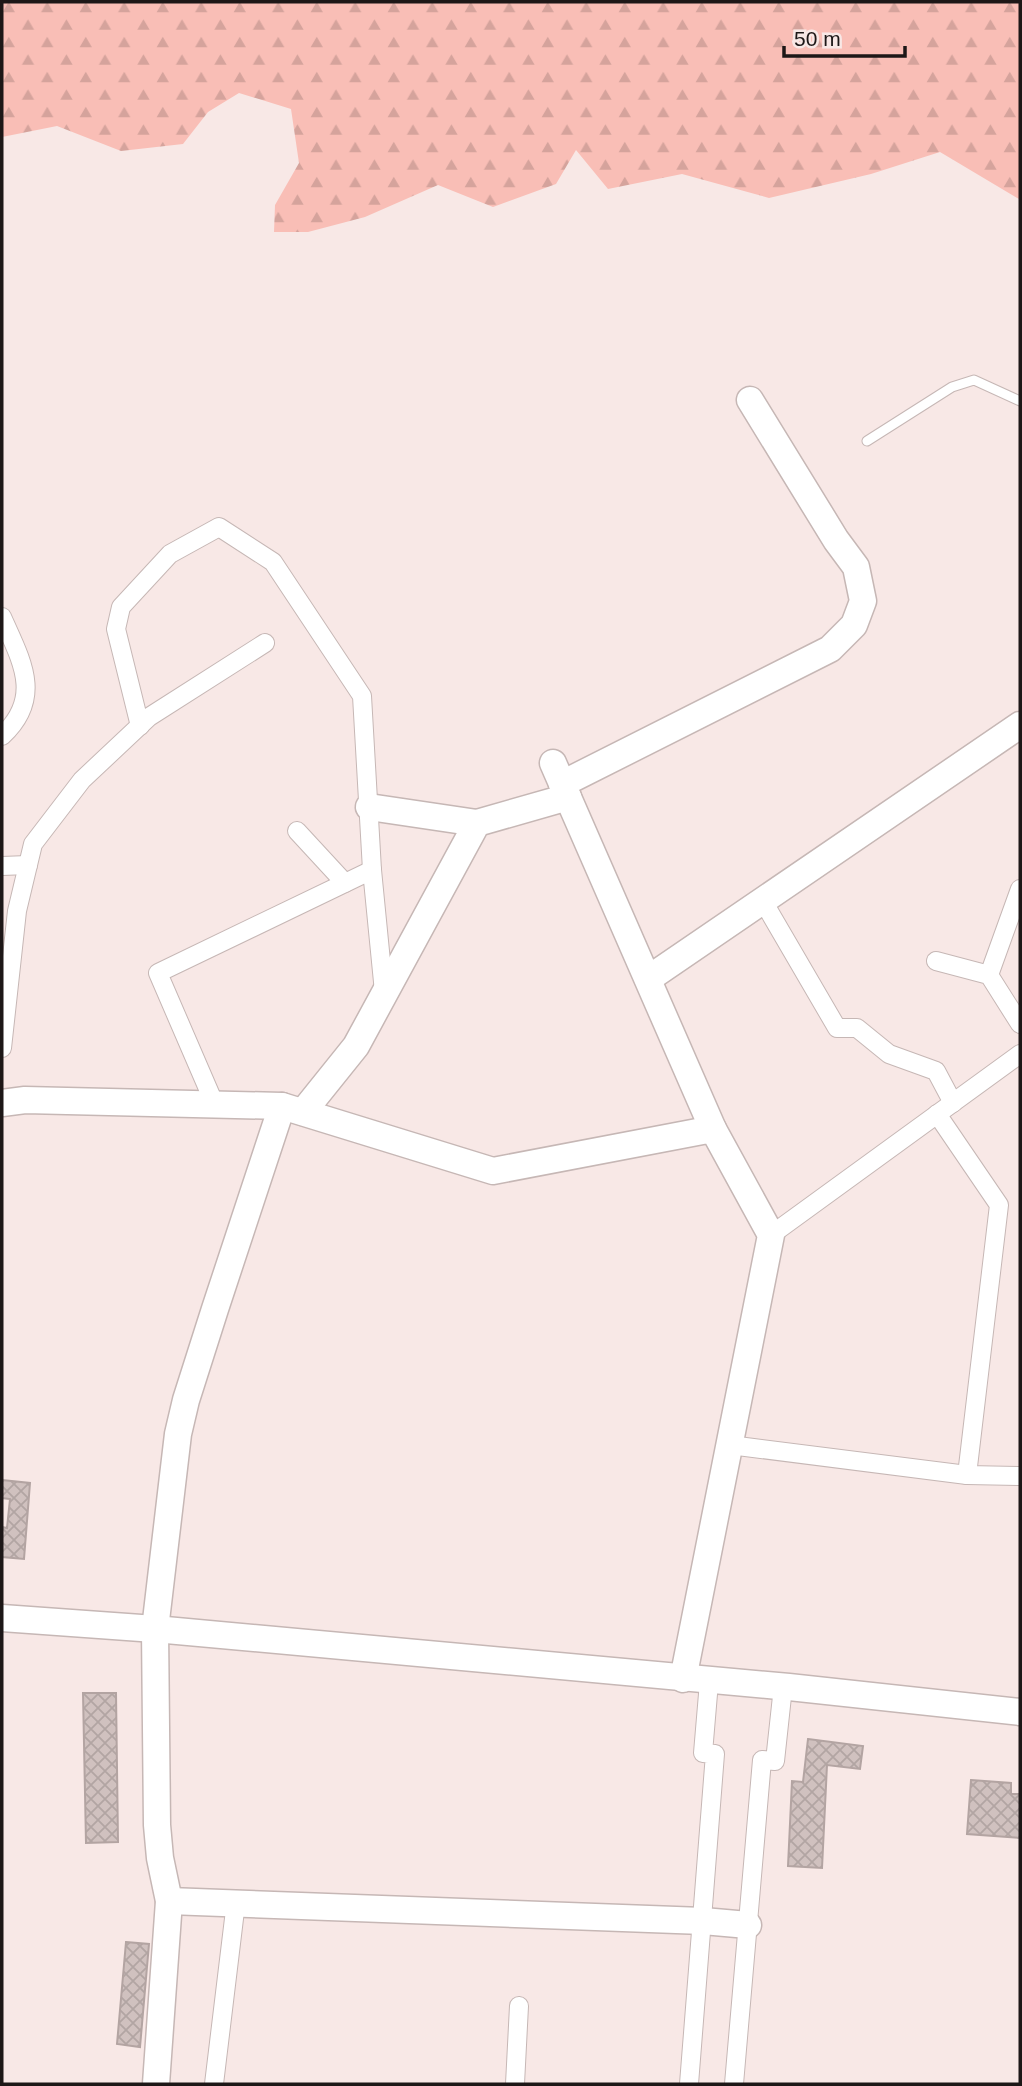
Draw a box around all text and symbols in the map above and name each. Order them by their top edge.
scale bar [784,14,905,58]
text: 50 m [794,27,841,50]

